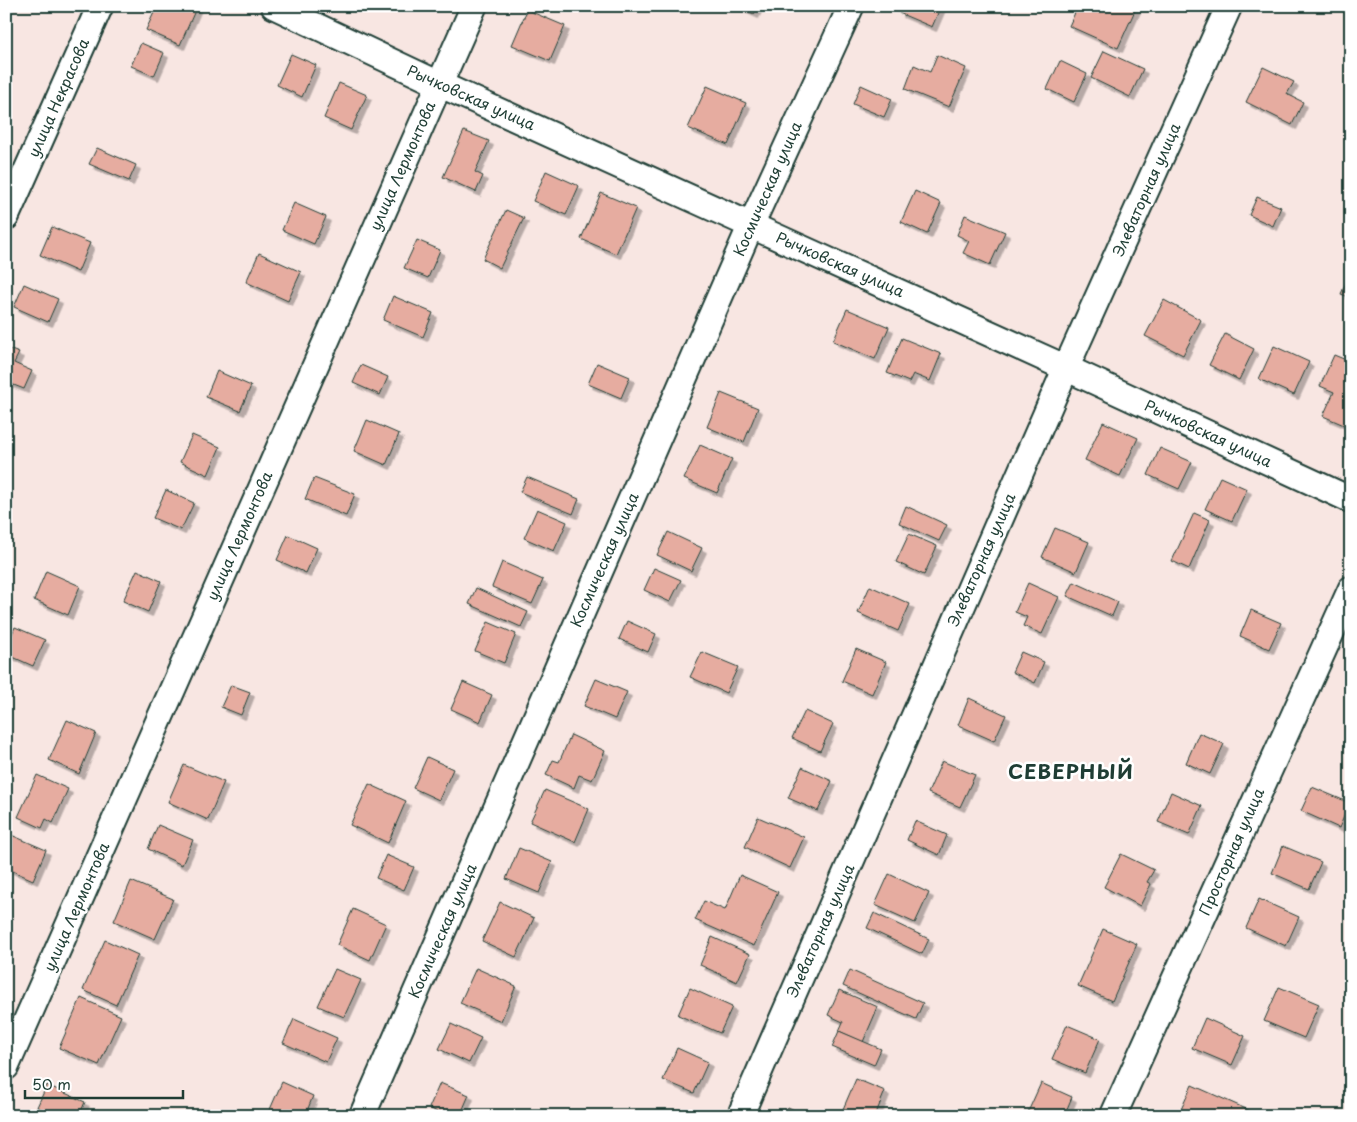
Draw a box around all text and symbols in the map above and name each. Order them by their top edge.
street label: улица Некрасова [21,34,94,161]
street label: Рычковская улица [404,58,540,135]
street label: улица Лермонтова [363,96,441,234]
street label: Космическая улица [727,117,807,260]
street label: Элеваторная улица [1106,118,1186,260]
street label: Рычковская улица [773,225,909,302]
street label: Рычковская улица [1141,393,1277,473]
street label: улица Лермонтова [200,466,278,604]
street label: Космическая улица [564,488,644,631]
street label: Элеваторная улица [941,488,1021,630]
district label: СЕВЕРНЫЙ [1008,756,1134,786]
street label: Просторная улица [1192,783,1269,919]
street label: улица Лермонтова [37,837,115,975]
street label: Космическая улица [402,859,482,1002]
street label: Элеваторная улица [780,859,860,1001]
scale bar [25,1067,182,1099]
text: 50 m [32,1072,71,1095]

